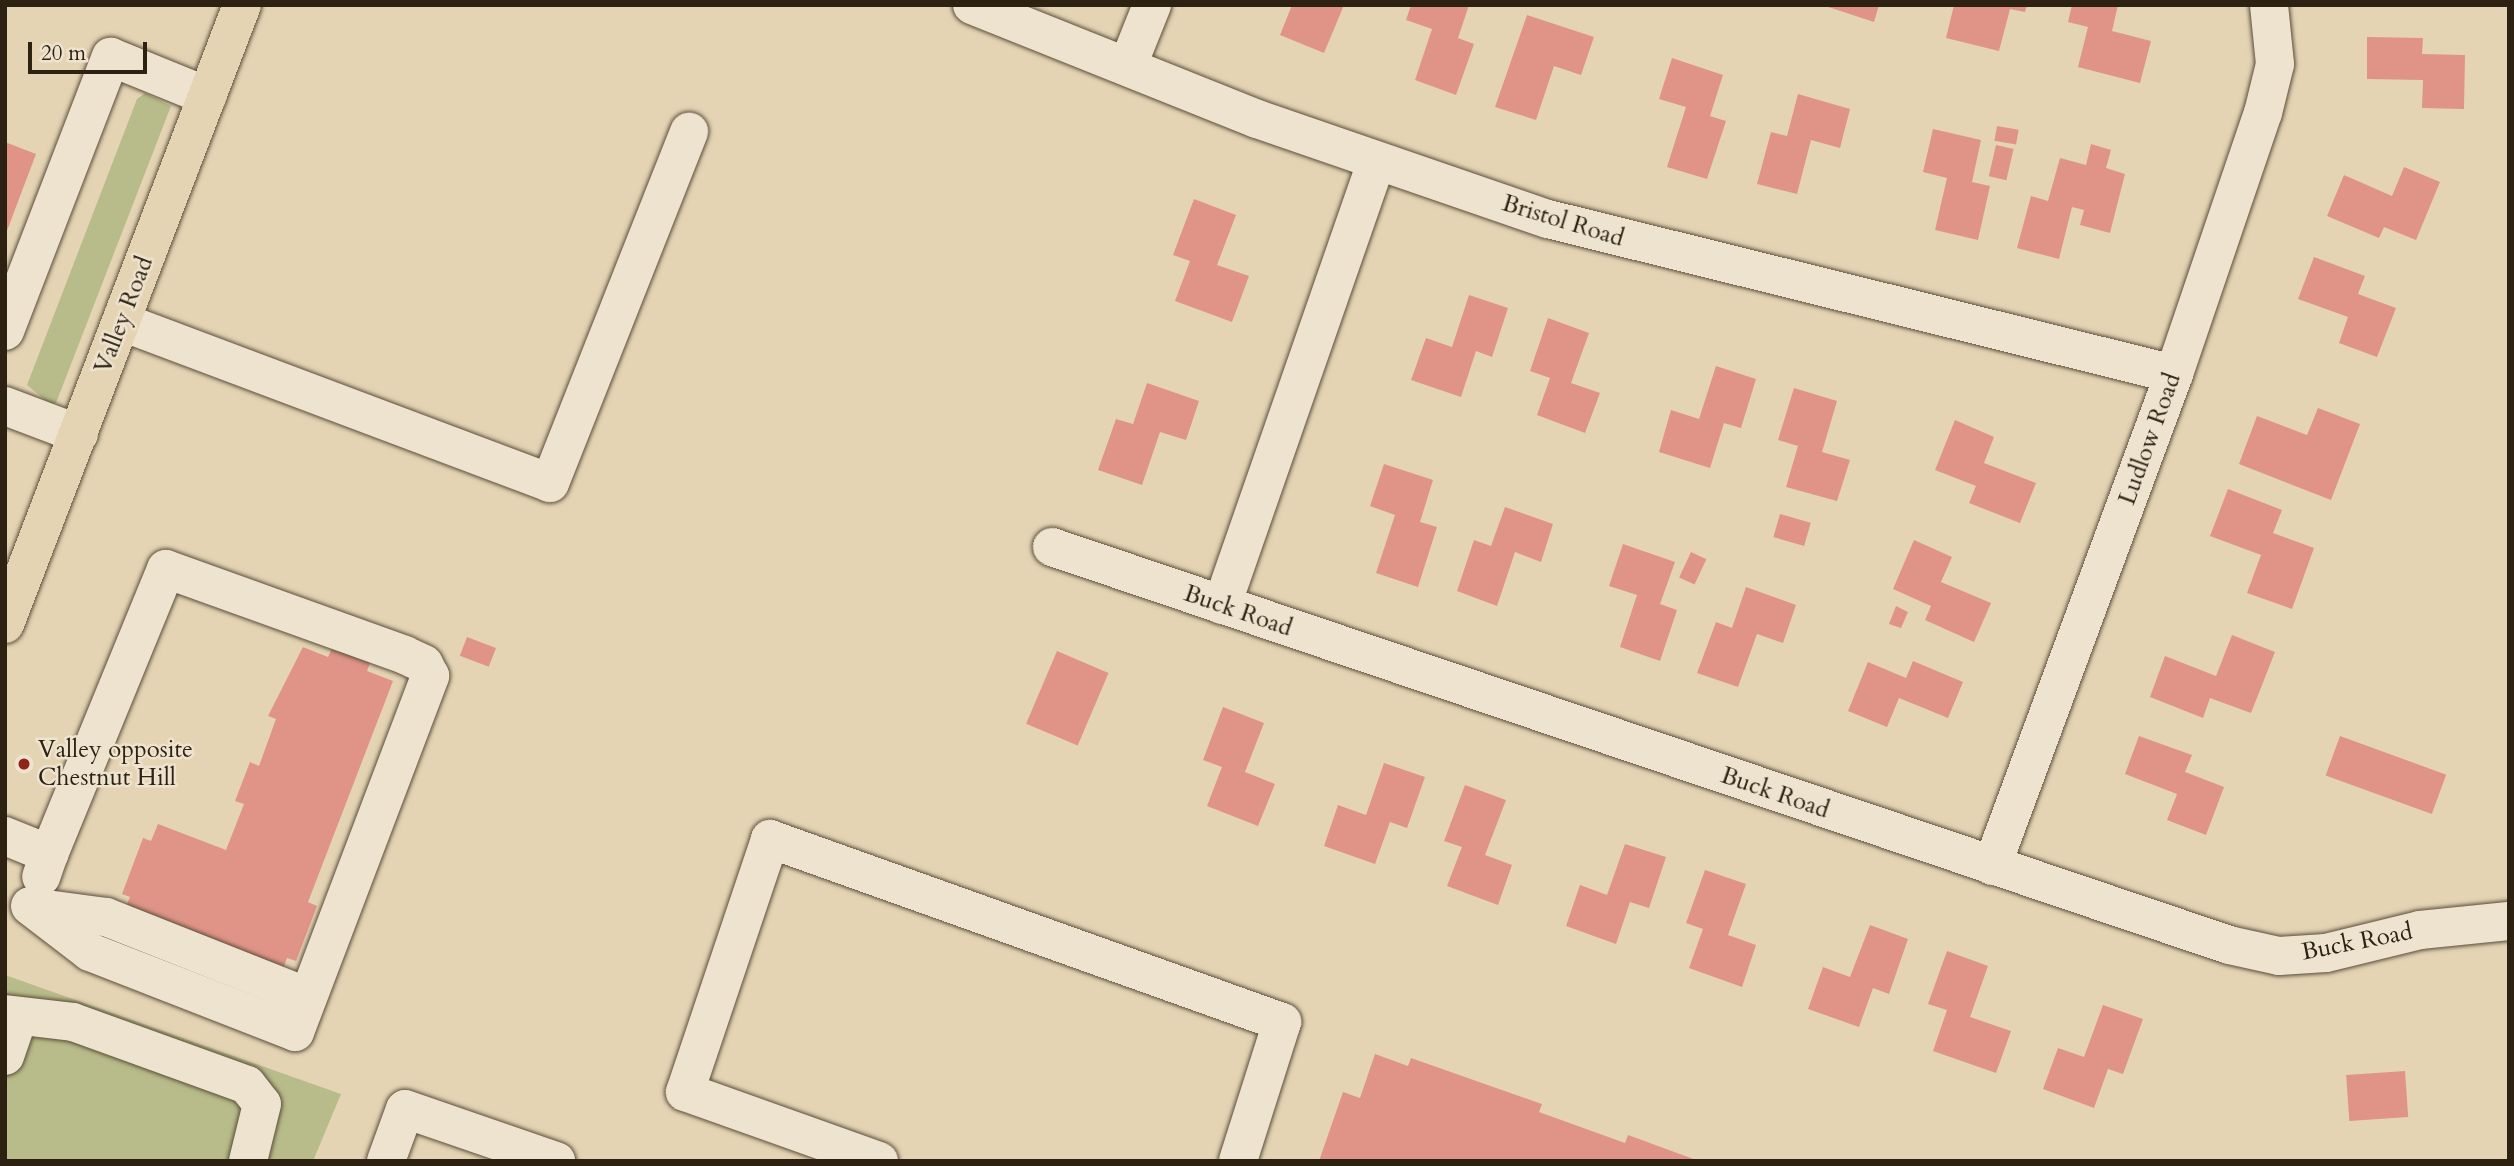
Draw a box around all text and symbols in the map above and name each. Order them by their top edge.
scale bar [32,28,150,72]
text: 20 m [41,39,86,68]
street label: Bristol Road [1499,189,1627,253]
street label: Valley Road [89,252,159,378]
street label: Ludlow Road [2113,369,2187,509]
street label: Buck Road [1180,579,1296,643]
place label: Valley opposite Chestnut Hill [38,736,193,792]
marker: Valley opposite Chestnut Hill [16,756,32,772]
street label: Buck Road [1717,761,1833,825]
street label: Buck Road [2299,917,2415,967]

